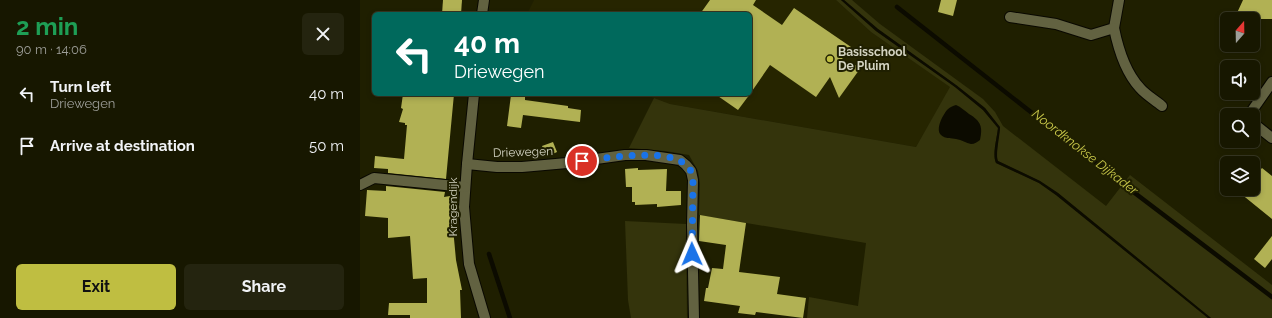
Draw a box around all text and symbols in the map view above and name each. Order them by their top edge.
text: 2 min [16,12,78,41]
north arrow [1220,12,1260,52]
map controls [1220,12,1260,196]
button: close [302,13,344,55]
text: 40 m [454,27,520,60]
icon: left [388,28,440,80]
text: 90 m · 14:06 [16,42,87,57]
place label: Basisschool De Pluim [838,45,906,73]
marker: Basisschool De Pluim [825,54,835,64]
button: sound [1220,60,1260,100]
text: Driewegen [454,61,544,82]
text: Turn left [50,78,111,96]
icon: left [16,83,38,105]
text: 40 m [309,85,344,103]
text: Driewegen [50,96,115,111]
water label: Noordknokse Dijkader [1029,106,1141,198]
button: search [1220,108,1260,148]
icon: arrive [16,135,38,157]
text: Arrive at destination [50,137,195,155]
text: 50 m [309,137,344,155]
street label: Driewegen [493,144,553,160]
pin [565,144,599,178]
icon: arrive [571,150,593,172]
button: layers [1220,156,1260,196]
street label: Kragendijk [446,177,460,237]
position arrow [671,233,713,275]
button: Exit [16,264,176,310]
button: Share [184,264,344,310]

